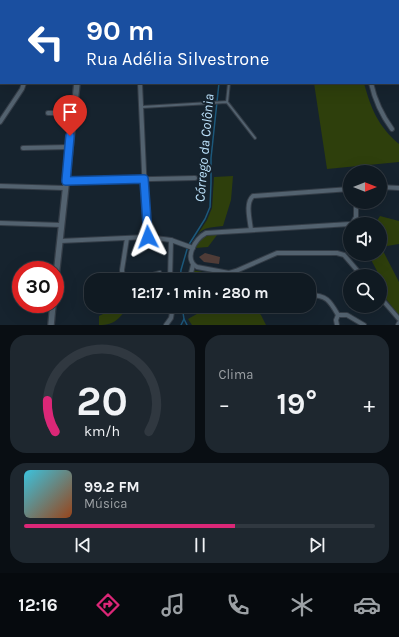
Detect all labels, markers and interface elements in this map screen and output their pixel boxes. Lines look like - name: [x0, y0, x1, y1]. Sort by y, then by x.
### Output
- text: 90 m: [86, 14, 154, 47]
- icon: left: [20, 16, 72, 68]
- text: Rua Adélia Silvestrone: [86, 48, 269, 70]
- water label: Córrego da Colônia: [191, 93, 218, 203]
- pin: [53, 95, 87, 136]
- icon: arrive: [59, 101, 81, 123]
- north arrow: [343, 165, 387, 209]
- map controls: [343, 165, 387, 313]
- position arrow: [127, 216, 169, 258]
- button: sound: [343, 217, 387, 261]
- speed limit sign: 30: [12, 261, 64, 313]
- button: search: [343, 269, 387, 313]
- text: 12:17 · 1 min · 280 m: [132, 284, 268, 302]
- text: Clima: [219, 367, 253, 382]
- text: 20: [77, 377, 128, 425]
- text: 19°: [276, 386, 317, 422]
- text: −: [219, 392, 230, 418]
- text: +: [363, 392, 375, 418]
- text: km/h: [84, 423, 120, 440]
- text: 99.2 FM: [84, 478, 140, 496]
- text: Música: [84, 496, 127, 511]
- icon: previous: [72, 534, 94, 556]
- icon: pause: [189, 534, 211, 556]
- icon: next: [306, 534, 328, 556]
- icon: directions: [94, 591, 122, 619]
- icon: music: [159, 591, 187, 619]
- icon: phone: [224, 591, 252, 619]
- icon: climate: [288, 591, 316, 619]
- icon: car: [353, 591, 381, 619]
- text: 12:16: [18, 594, 58, 616]

